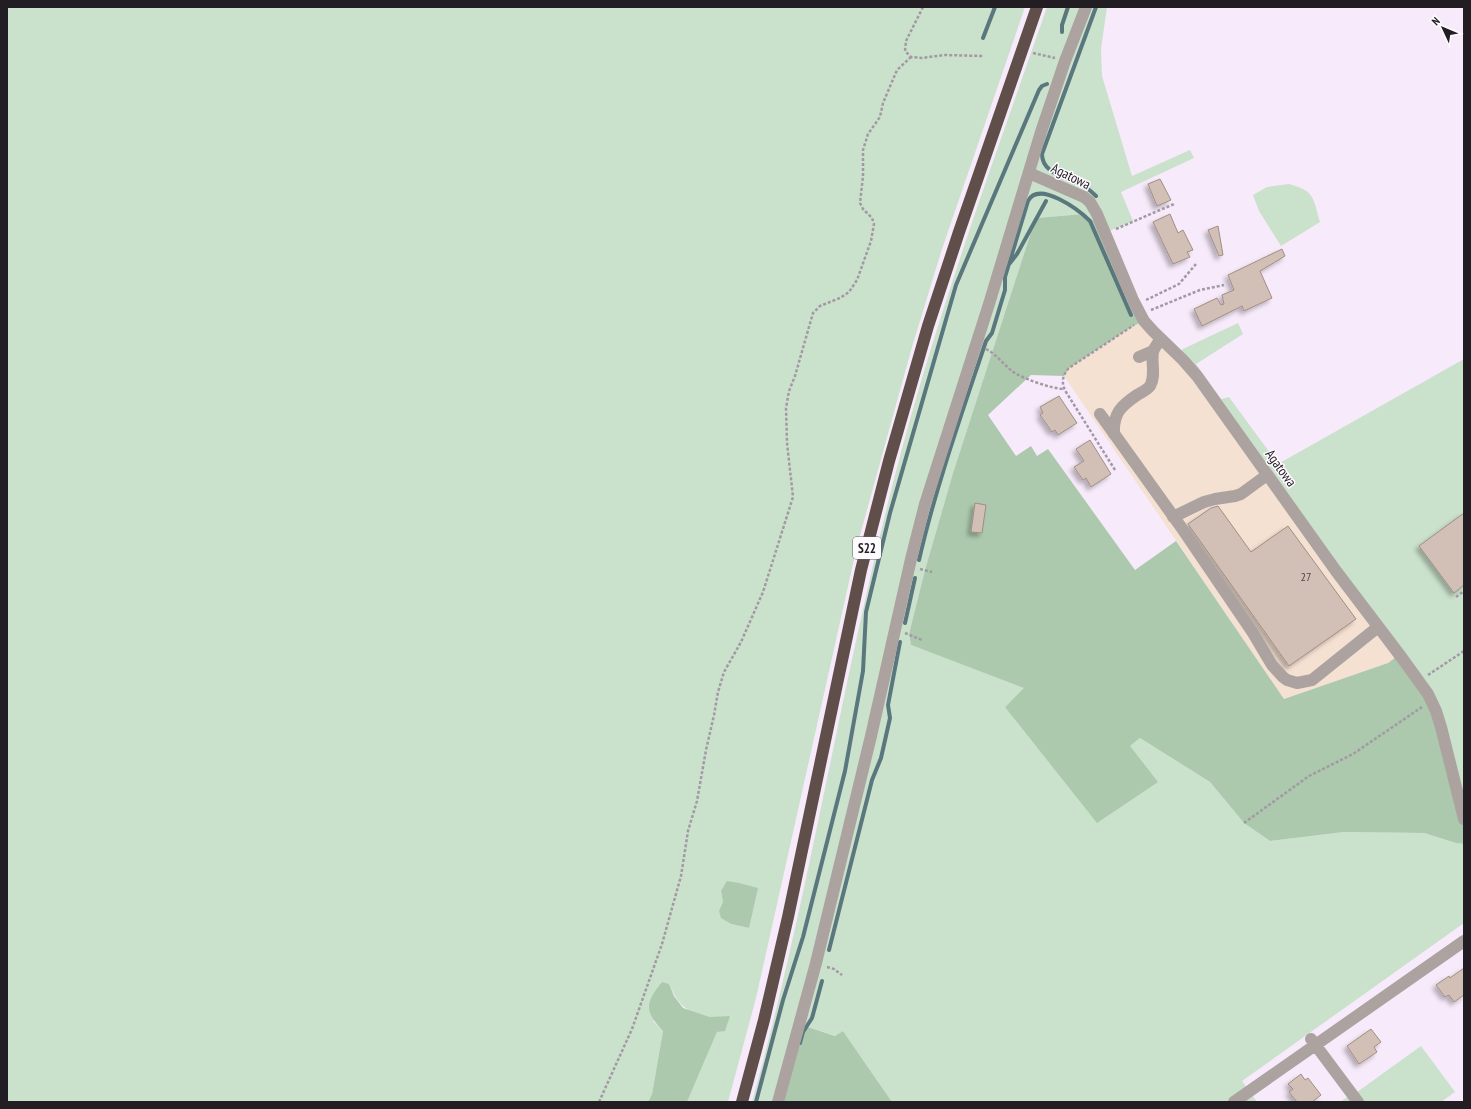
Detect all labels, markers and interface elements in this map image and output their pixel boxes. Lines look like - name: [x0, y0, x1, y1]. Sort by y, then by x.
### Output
- north arrow: [1423, 8, 1463, 48]
- text: N: [1429, 14, 1443, 28]
- street label: Agatowa: [1048, 159, 1094, 193]
- street label: Agatowa: [1261, 446, 1301, 490]
- road number: S22: [853, 537, 881, 559]
- house number: 27: [1301, 569, 1311, 584]

